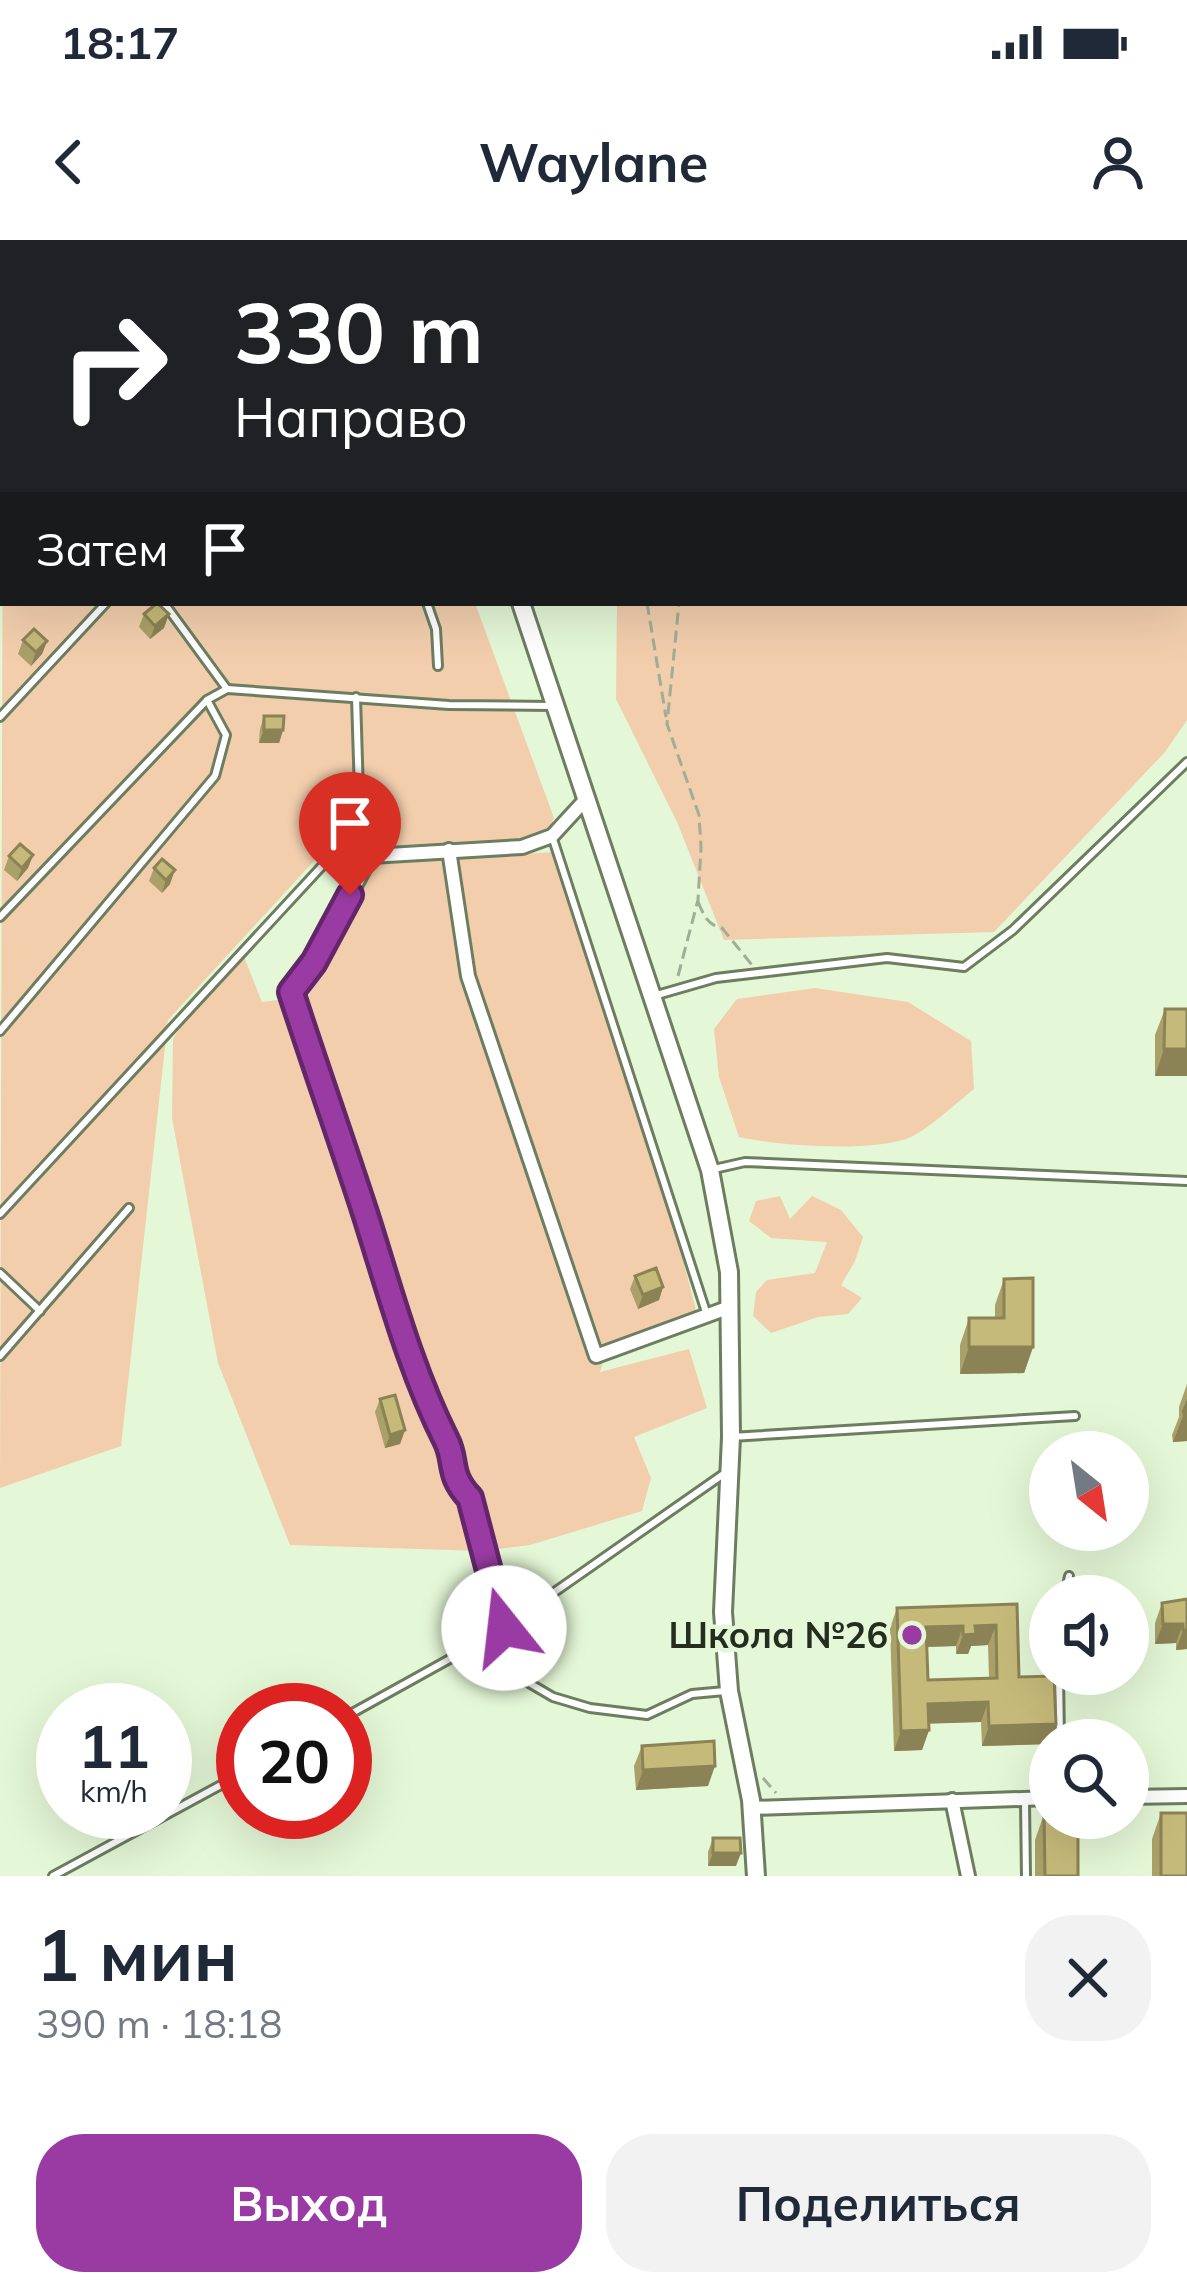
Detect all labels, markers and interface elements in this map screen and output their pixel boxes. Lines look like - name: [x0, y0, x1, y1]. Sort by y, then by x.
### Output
- text: 18:17: [60, 14, 179, 70]
- text: Waylane: [479, 128, 708, 196]
- icon: back: [36, 129, 102, 195]
- icon: person: [1085, 129, 1151, 195]
- text: 330 m: [234, 279, 484, 384]
- icon: right: [36, 288, 192, 444]
- text: Направо: [234, 383, 468, 451]
- icon: arrive: [192, 516, 258, 582]
- text: Затем: [36, 521, 168, 577]
- pin: [299, 772, 401, 895]
- icon: arrive: [317, 790, 383, 856]
- north arrow: [1029, 1431, 1149, 1551]
- map controls: [1029, 1431, 1149, 1839]
- position arrow: [441, 1565, 567, 1691]
- button: sound: [1029, 1575, 1149, 1695]
- place label: Школа №26: [669, 1612, 888, 1657]
- marker: Школа №26: [899, 1622, 925, 1648]
- speed limit sign: 20: [216, 1683, 372, 1839]
- text: 11: [78, 1708, 150, 1783]
- button: search: [1029, 1719, 1149, 1839]
- text: km/h: [80, 1772, 148, 1810]
- text: 1 мин: [36, 1909, 238, 1999]
- button: close: [1025, 1915, 1151, 2041]
- text: 390 m · 18:18: [36, 1999, 282, 2048]
- button: Выход: [36, 2134, 582, 2272]
- button: Поделиться: [606, 2134, 1151, 2272]

